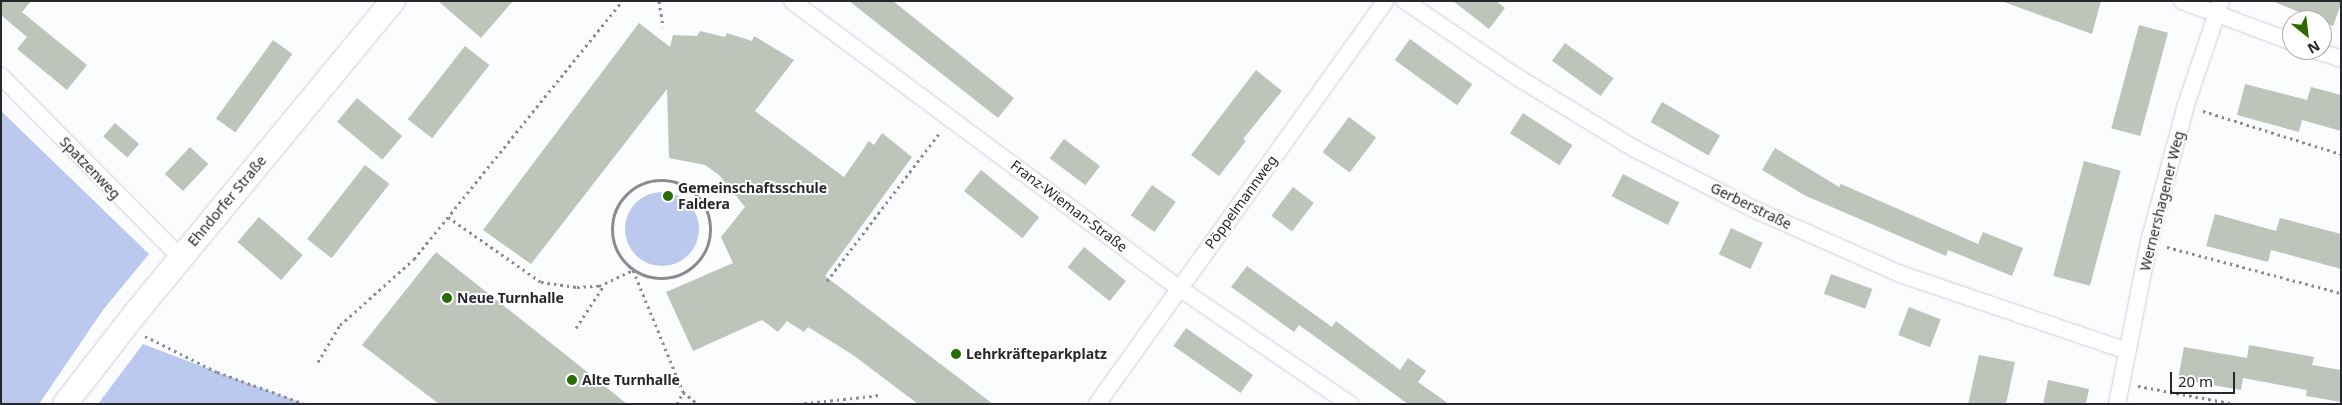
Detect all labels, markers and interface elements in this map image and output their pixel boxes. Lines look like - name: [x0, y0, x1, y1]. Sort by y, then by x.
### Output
- north arrow: [2282, 10, 2332, 60]
- text: N: [2304, 37, 2324, 59]
- street label: Wernershagener Weg: [2136, 129, 2188, 273]
- street label: Spatzenweg: [56, 133, 124, 203]
- street label: Ehndorfer Straße: [184, 152, 270, 250]
- street label: Pöppelmannweg: [1201, 152, 1281, 252]
- street label: Franz-Wieman-Straße: [1007, 157, 1131, 255]
- street label: Gerberstraße: [1708, 179, 1794, 233]
- place label: Gemeinschaftsschule Faldera: [678, 180, 827, 212]
- marker: Gemeinschaftsschule Faldera: [662, 190, 674, 202]
- place label: Neue Turnhalle: [457, 290, 564, 306]
- marker: Neue Turnhalle: [441, 292, 453, 304]
- place label: Lehrkräfteparkplatz: [966, 346, 1107, 362]
- marker: Lehrkräfteparkplatz: [950, 348, 962, 360]
- scale bar: [2172, 362, 2237, 394]
- text: 20 m: [2178, 371, 2213, 391]
- place label: Alte Turnhalle: [582, 372, 680, 388]
- marker: Alte Turnhalle: [566, 374, 578, 386]

